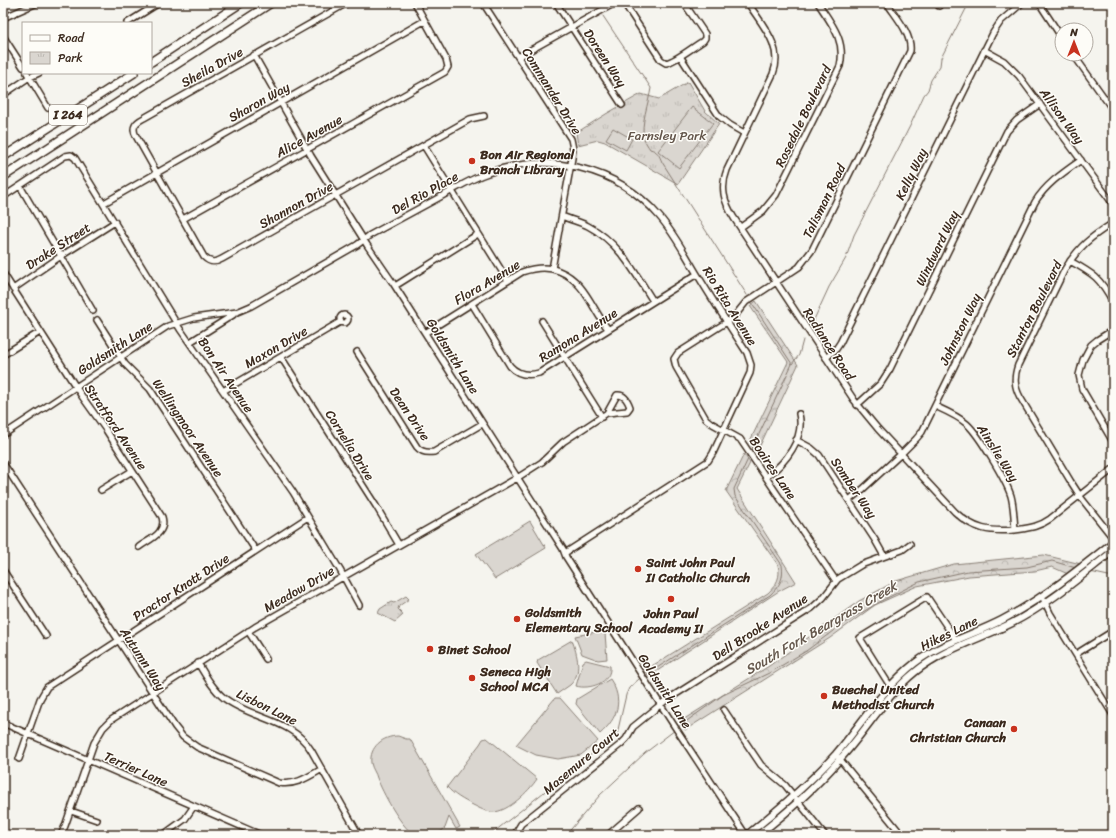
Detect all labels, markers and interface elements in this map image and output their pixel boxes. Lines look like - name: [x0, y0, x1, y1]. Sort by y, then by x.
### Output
- legend: [22, 22, 152, 74]
- north arrow: [1054, 22, 1094, 62]
- text: N: [1069, 23, 1078, 42]
- street label: Doreen Way: [577, 24, 633, 92]
- text: Road: [58, 27, 85, 49]
- street label: Sheila Drive: [177, 40, 248, 94]
- street label: Commander Drive: [516, 43, 588, 140]
- text: Park: [58, 47, 83, 69]
- street label: Rosedale Boulevard: [768, 60, 838, 171]
- street label: Sharon Way: [224, 76, 294, 128]
- street label: Allison Way: [1033, 82, 1091, 149]
- road number: I 264: [49, 105, 87, 125]
- street label: Alice Avenue: [270, 108, 347, 164]
- park label: Farnsley Park: [628, 124, 706, 147]
- place label: Bon Air Regional Branch Library: [480, 143, 575, 181]
- street label: Kelly Way: [888, 144, 934, 204]
- marker: Bon Air Regional Branch Library: [467, 156, 477, 166]
- street label: Talisman Road: [796, 159, 853, 242]
- street label: Del Rio Place: [387, 165, 463, 221]
- street label: Shannon Drive: [255, 175, 338, 235]
- street label: Windward Way: [909, 206, 965, 290]
- street label: Drake Street: [21, 216, 96, 276]
- street label: Flora Avenue: [449, 253, 525, 311]
- street label: Stanton Boulevard: [1000, 255, 1069, 362]
- street label: Rio Rita Avenue: [696, 262, 764, 351]
- street label: Johnston Way: [932, 289, 988, 370]
- street label: Ramona Avenue: [534, 302, 622, 368]
- street label: Radiance Road: [797, 303, 862, 386]
- street label: Goldsmith Lane: [420, 313, 486, 399]
- street label: Goldsmith Lane: [73, 315, 158, 381]
- street label: Maxon Drive: [240, 319, 312, 375]
- street label: Bon Air Avenue: [192, 332, 260, 418]
- street label: Wellingmoor Avenue: [146, 374, 230, 482]
- street label: Stratford Avenue: [78, 379, 154, 475]
- street label: Dean Drive: [383, 382, 437, 446]
- street label: Cornelia Drive: [319, 405, 381, 485]
- street label: Ainslie Way: [970, 418, 1025, 487]
- street label: Boaires Lane: [743, 432, 803, 504]
- street label: Somber Way: [825, 452, 883, 524]
- street label: Proctor Knott Drive: [128, 547, 234, 627]
- place label: Saint John Paul II Catholic Church: [645, 551, 750, 589]
- street label: Meadow Drive: [259, 559, 339, 619]
- marker: Saint John Paul II Catholic Church: [633, 564, 643, 574]
- water label: South Fork Beargrass Creek: [740, 573, 903, 682]
- street label: Dell Brooke Avenue: [707, 587, 813, 667]
- marker: John Paul Academy II: [666, 594, 676, 604]
- place label: Goldsmith Elementary School: [524, 601, 634, 639]
- place label: John Paul Academy II: [638, 602, 704, 640]
- street label: Hikes Lane: [916, 609, 982, 657]
- marker: Goldsmith Elementary School: [512, 614, 522, 624]
- street label: Autumn Way: [113, 622, 172, 696]
- place label: Binet School: [438, 638, 512, 661]
- marker: Binet School: [425, 644, 435, 654]
- street label: Goldsmith Lane: [632, 649, 698, 734]
- place label: Seneca High School MCA: [479, 660, 551, 698]
- marker: Seneca High School MCA: [467, 673, 477, 683]
- place label: Buechel United Methodist Church: [831, 678, 935, 716]
- street label: Lisbon Lane: [232, 682, 302, 732]
- marker: Buechel United Methodist Church: [819, 691, 829, 701]
- place label: Canaan Christian Church: [909, 711, 1007, 749]
- street label: Masemure Court: [537, 722, 625, 800]
- marker: Canaan Christian Church: [1009, 724, 1019, 734]
- street label: Terrier Lane: [100, 745, 172, 794]

